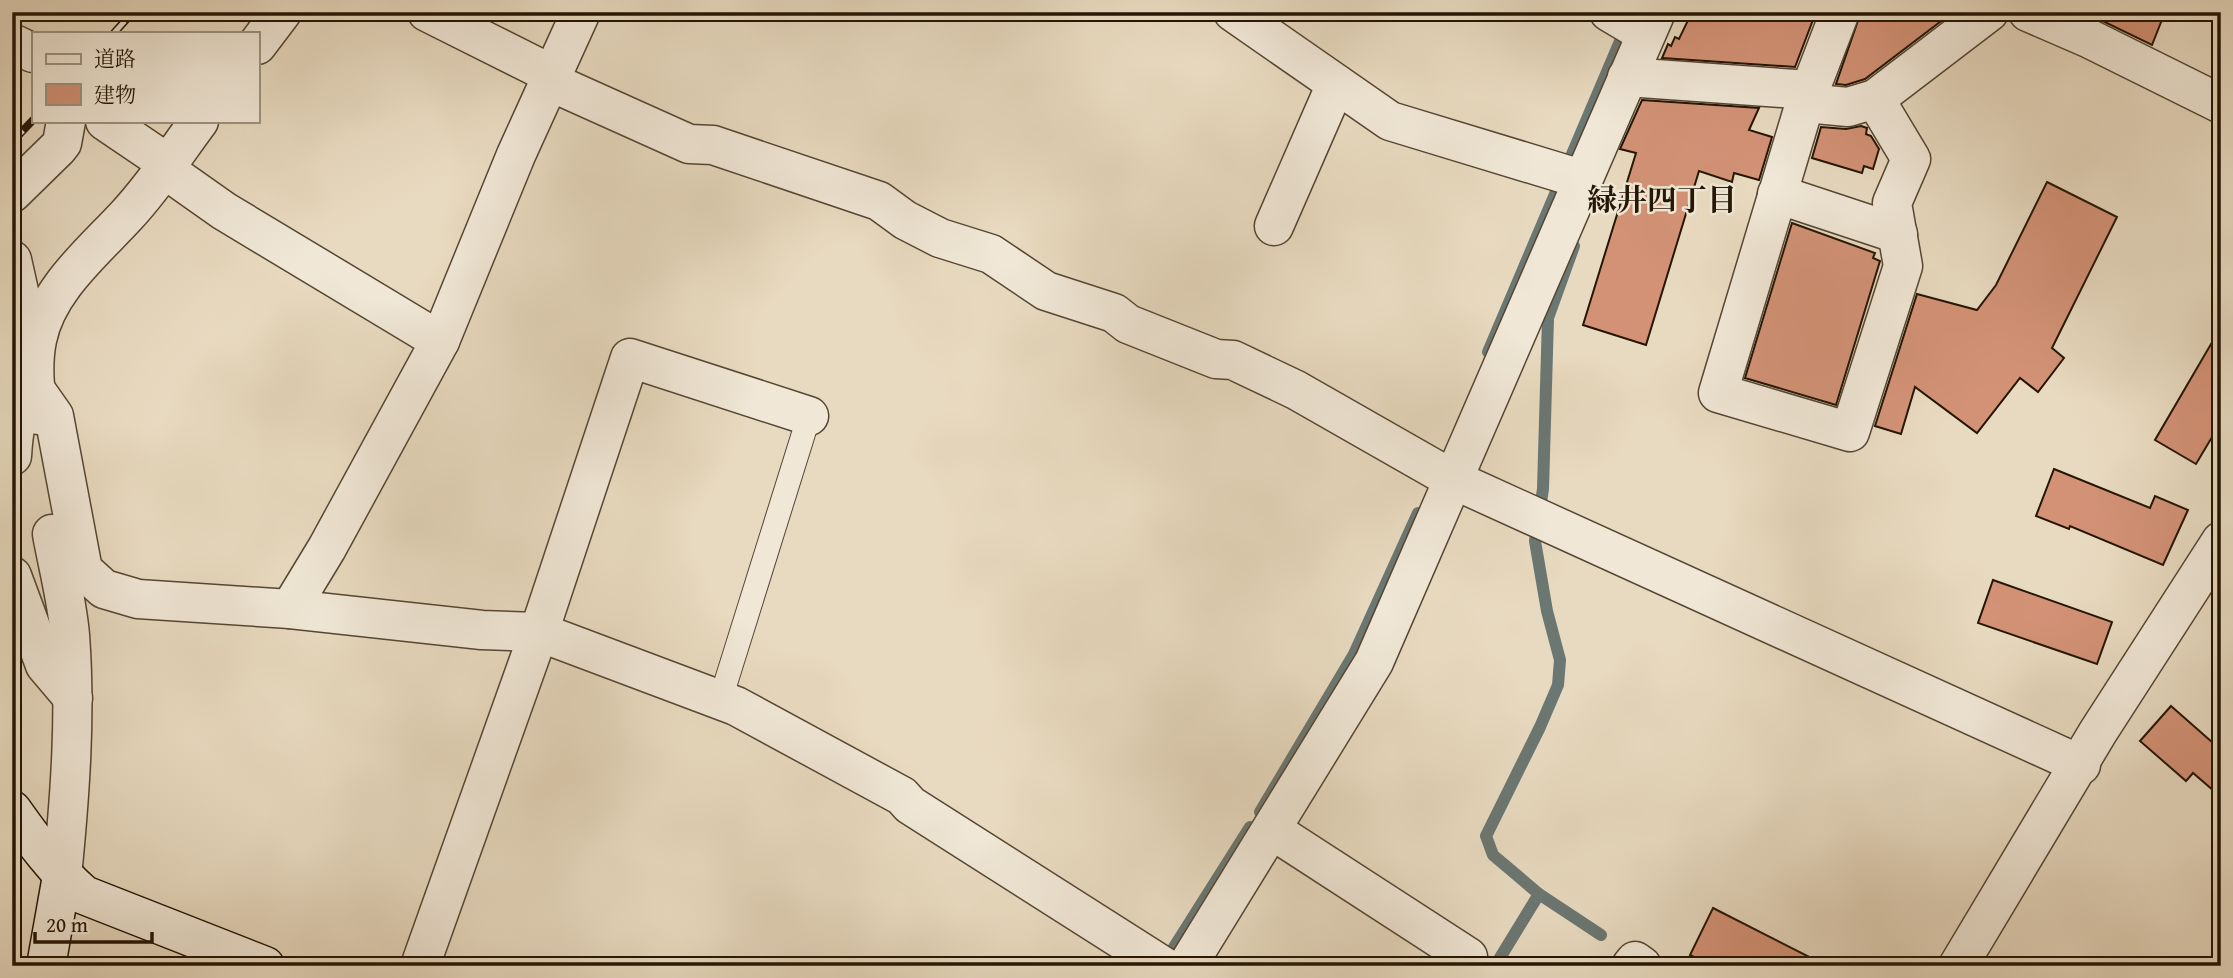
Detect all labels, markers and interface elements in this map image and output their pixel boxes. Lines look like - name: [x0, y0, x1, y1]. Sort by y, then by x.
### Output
- legend: [32, 32, 259, 122]
- text: 道路: [94, 43, 136, 74]
- text: 建物: [94, 79, 136, 110]
- district label: 緑井四丁目: [1587, 177, 1737, 221]
- scale bar: [35, 901, 152, 945]
- text: 20 m: [46, 909, 88, 940]

